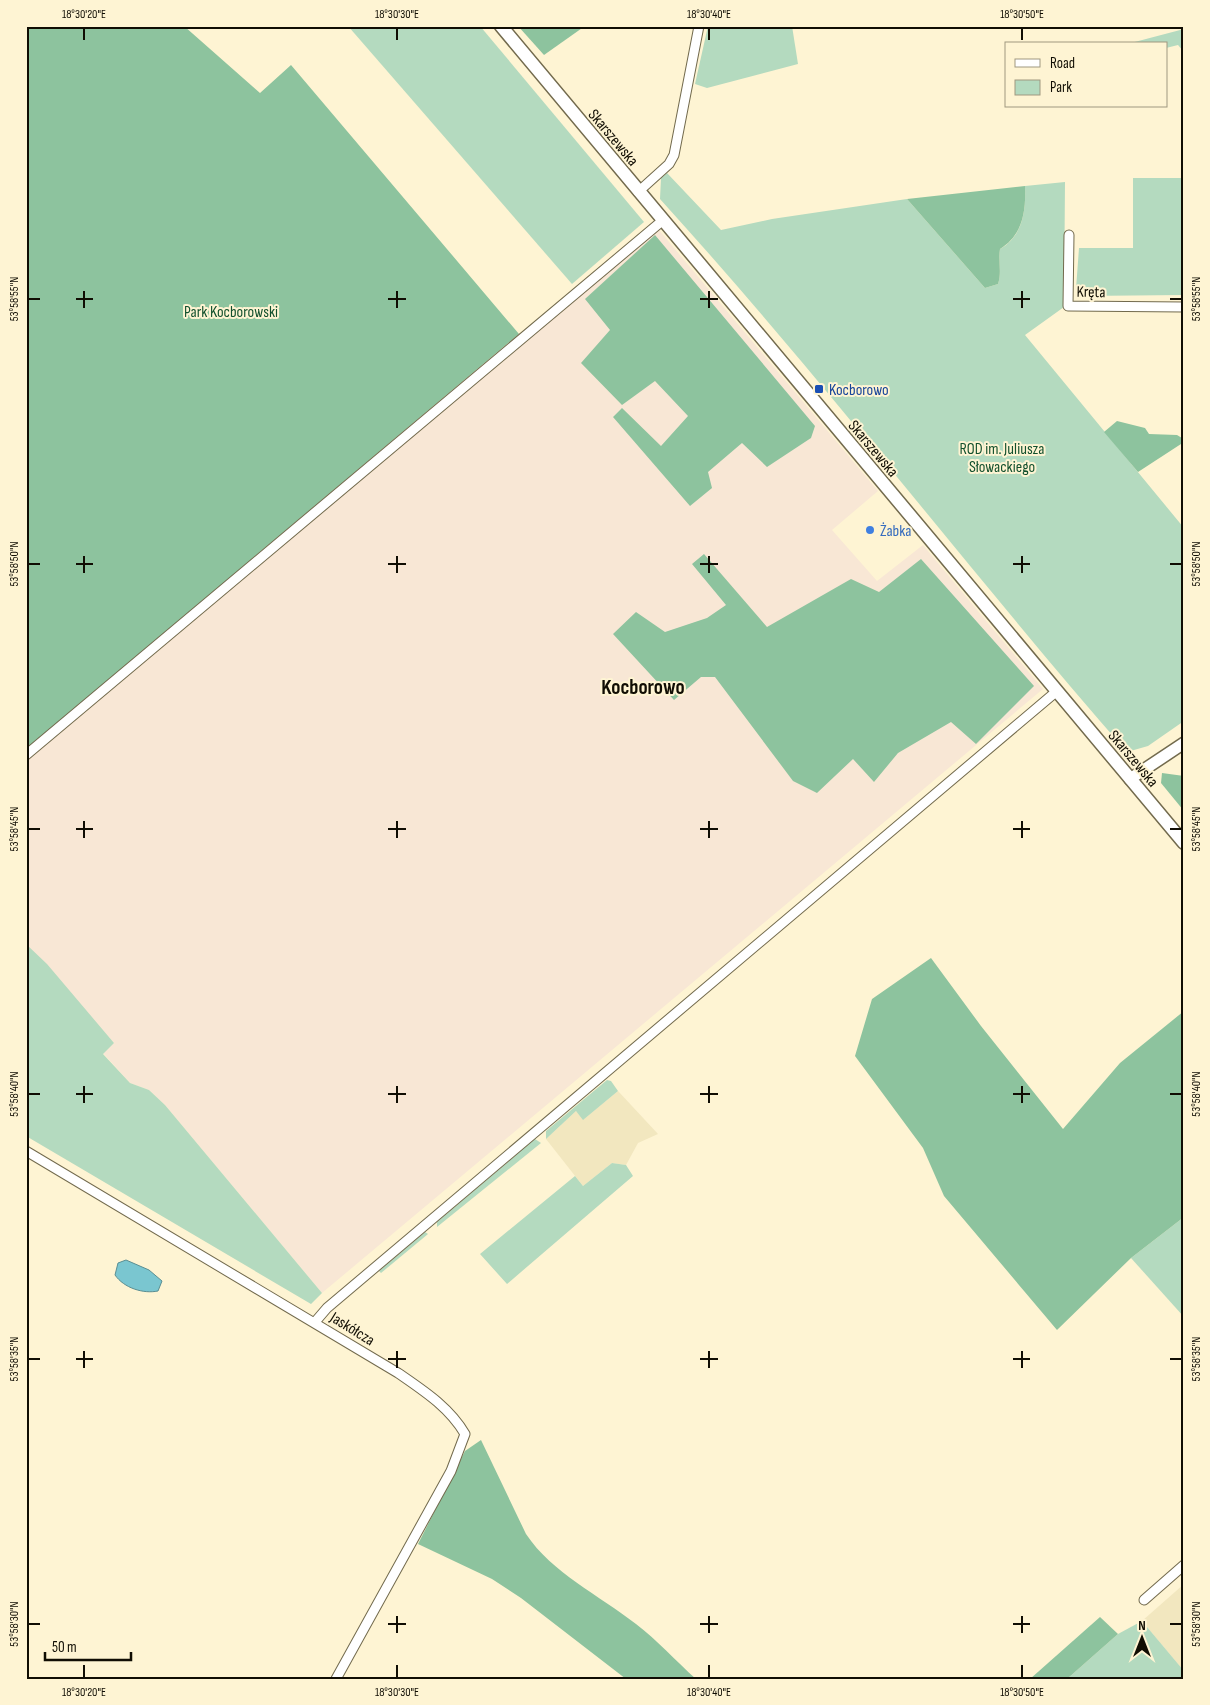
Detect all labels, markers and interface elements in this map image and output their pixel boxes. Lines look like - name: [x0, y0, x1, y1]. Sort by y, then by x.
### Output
- text: 18°30'20"E: [62, 7, 106, 22]
- text: 18°30'30"E: [375, 7, 419, 22]
- text: 18°30'40"E: [687, 7, 731, 22]
- text: 18°30'50"E: [1000, 7, 1044, 22]
- legend: [1005, 42, 1168, 108]
- text: Road: [1050, 54, 1075, 73]
- text: Park: [1050, 78, 1072, 97]
- street label: Skarszewska: [584, 106, 642, 170]
- text: 53°58'55"N: [7, 277, 22, 321]
- text: 53°58'55"N: [1189, 277, 1204, 321]
- street label: Kręta: [1076, 283, 1106, 302]
- park label: Park Kocborowski: [184, 303, 278, 322]
- place label: Kocborowo: [829, 381, 889, 400]
- marker: Kocborowo: [813, 383, 825, 395]
- street label: Skarszewska: [844, 417, 902, 481]
- park label: ROD im. Juliusza Słowackiego: [960, 440, 1044, 477]
- place label: Żabka: [880, 522, 912, 541]
- marker: Żabka: [864, 524, 876, 536]
- text: 53°58'50"N: [7, 541, 22, 587]
- text: 53°58'50"N: [1189, 541, 1204, 587]
- district label: Kocborowo: [601, 675, 685, 700]
- street label: Skarszewska: [1104, 727, 1162, 791]
- text: 53°58'45"N: [7, 807, 22, 851]
- text: 53°58'45"N: [1189, 807, 1204, 851]
- text: 53°58'40"N: [7, 1071, 22, 1117]
- text: 53°58'40"N: [1189, 1071, 1204, 1117]
- street label: Jaskółcza: [326, 1308, 378, 1350]
- text: 53°58'35"N: [7, 1337, 22, 1381]
- text: 53°58'35"N: [1189, 1337, 1204, 1381]
- text: 53°58'30"N: [7, 1601, 22, 1647]
- text: 53°58'30"N: [1189, 1601, 1204, 1647]
- north arrow: [1118, 1612, 1168, 1662]
- text: N: [1138, 1617, 1146, 1634]
- scale bar: [45, 1630, 131, 1662]
- text: 50 m: [52, 1638, 77, 1657]
- text: 18°30'20"E: [62, 1685, 106, 1700]
- text: 18°30'30"E: [375, 1685, 419, 1700]
- text: 18°30'40"E: [687, 1685, 731, 1700]
- text: 18°30'50"E: [1000, 1685, 1044, 1700]

